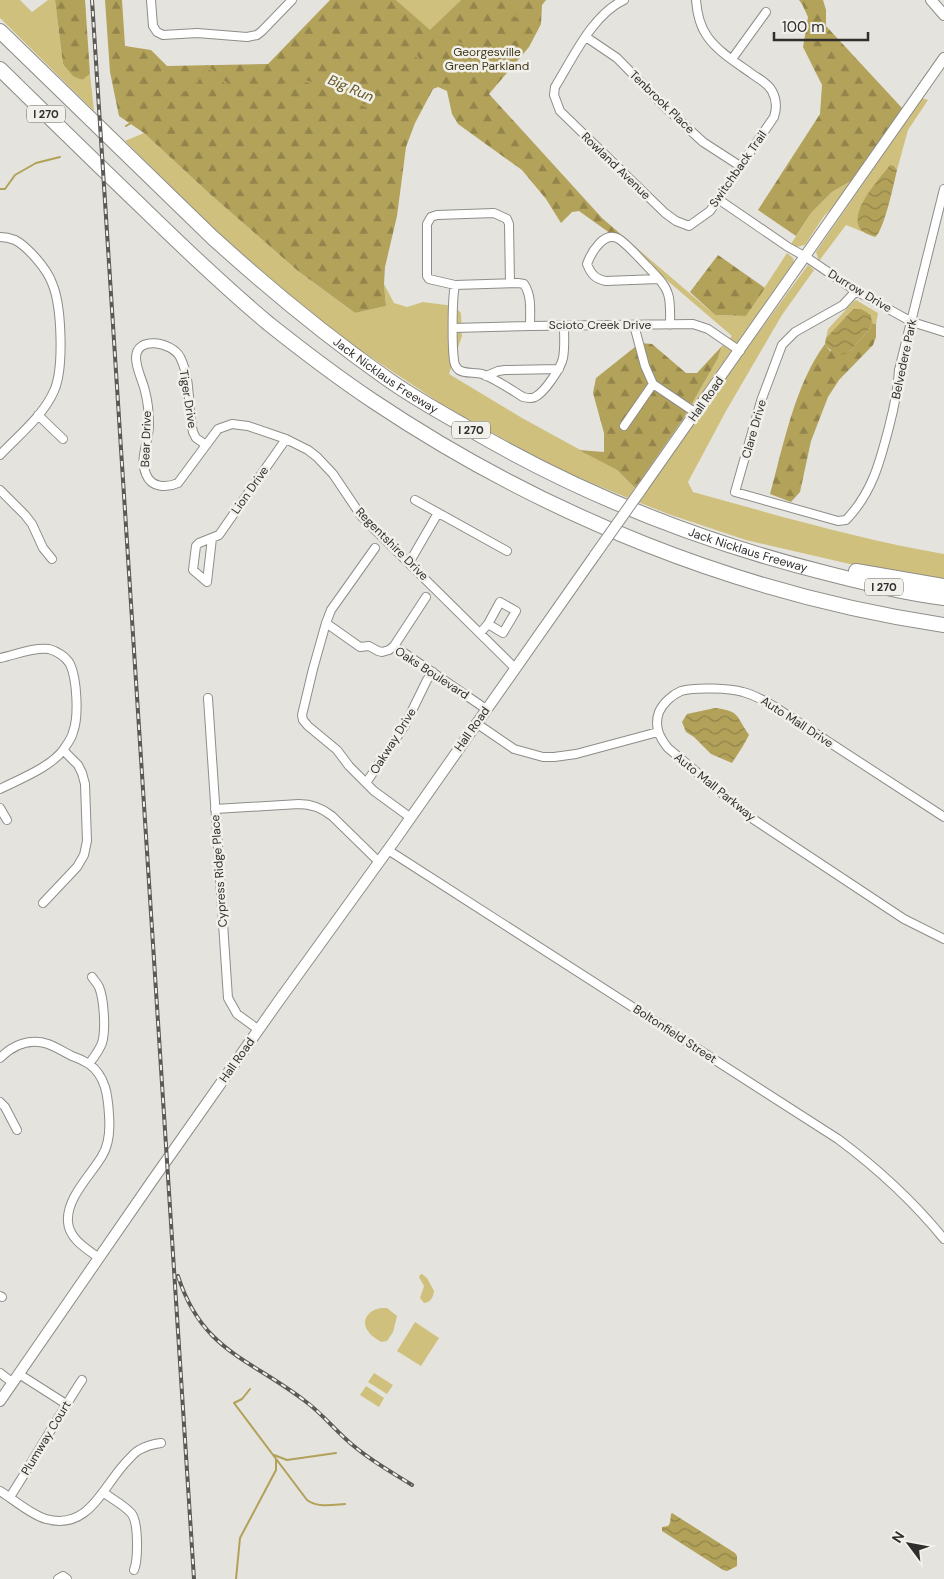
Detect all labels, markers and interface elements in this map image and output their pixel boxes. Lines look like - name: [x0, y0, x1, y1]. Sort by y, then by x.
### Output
- scale bar: [774, 10, 868, 42]
- text: 100 m: [782, 17, 825, 37]
- park label: Georgesville Green Parkland: [445, 44, 529, 74]
- street label: Tenbrook Place: [626, 67, 698, 137]
- water label: Big Run: [325, 70, 377, 106]
- road number: I 270: [27, 106, 65, 122]
- street label: Switchback Trail: [706, 128, 770, 210]
- street label: Rowland Avenue: [578, 129, 654, 203]
- street label: Durrow Drive: [825, 266, 895, 316]
- street label: Scioto Creek Drive: [549, 317, 651, 333]
- street label: Belvedere Park: [888, 317, 920, 401]
- street label: Jack Nicklaus Freeway: [330, 334, 441, 417]
- street label: Tiger Drive: [175, 369, 201, 430]
- street label: Hall Road: [685, 373, 727, 425]
- street label: Clare Drive: [738, 398, 770, 460]
- street label: Bear Drive: [137, 410, 155, 468]
- road number: I 270: [452, 422, 490, 438]
- street label: Lion Drive: [228, 463, 272, 517]
- street label: Regentshire Drive: [352, 504, 432, 584]
- street label: Jack Nicklaus Freeway: [686, 524, 810, 576]
- road number: I 270: [865, 578, 903, 596]
- street label: Oaks Boulevard: [392, 643, 472, 703]
- street label: Auto Mall Drive: [758, 693, 836, 751]
- street label: Hall Road: [451, 703, 493, 755]
- street label: Oakway Drive: [366, 705, 420, 777]
- street label: Auto Mall Parkway: [671, 749, 759, 825]
- street label: Cypress Ridge Place: [207, 814, 231, 928]
- street label: Boltonfield Street: [630, 1001, 720, 1067]
- street label: Hall Road: [216, 1034, 258, 1086]
- street label: Plumway Court: [17, 1398, 75, 1478]
- north arrow: [884, 1519, 934, 1569]
- text: N: [888, 1528, 908, 1546]

